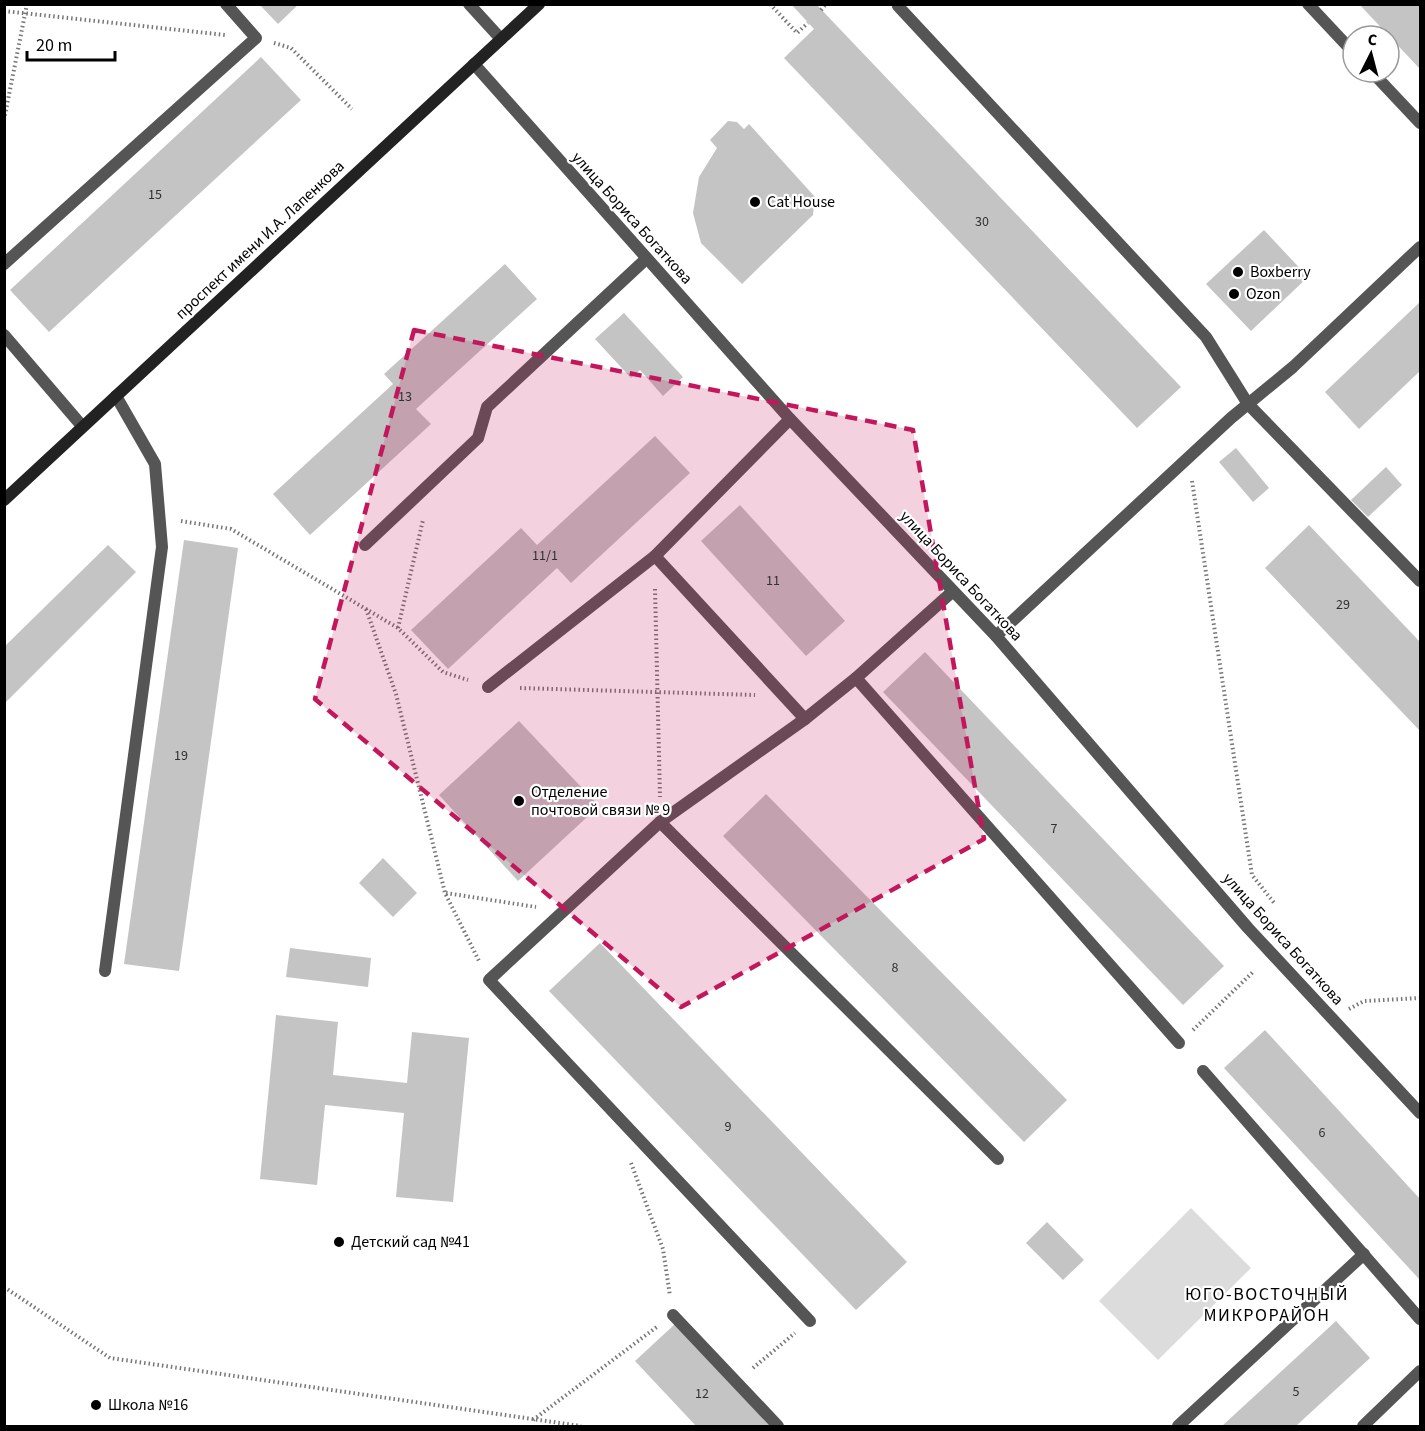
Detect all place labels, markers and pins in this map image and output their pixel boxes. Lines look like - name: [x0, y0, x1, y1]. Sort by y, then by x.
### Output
- place label: Cat House: [767, 191, 835, 213]
- marker: Cat House: [748, 195, 762, 209]
- place label: Boxberry: [1250, 261, 1311, 283]
- marker: Boxberry: [1231, 265, 1245, 279]
- place label: Ozon: [1246, 283, 1281, 305]
- marker: Ozon: [1227, 287, 1241, 301]
- place label: Отделение почтовой связи № 9: [531, 781, 670, 821]
- marker: Отделение почтовой связи № 9: [512, 794, 526, 808]
- place label: Детский сад №41: [351, 1231, 470, 1253]
- marker: Детский сад №41: [332, 1235, 346, 1249]
- place label: Школа №16: [108, 1394, 188, 1416]
- marker: Школа №16: [89, 1398, 103, 1412]

